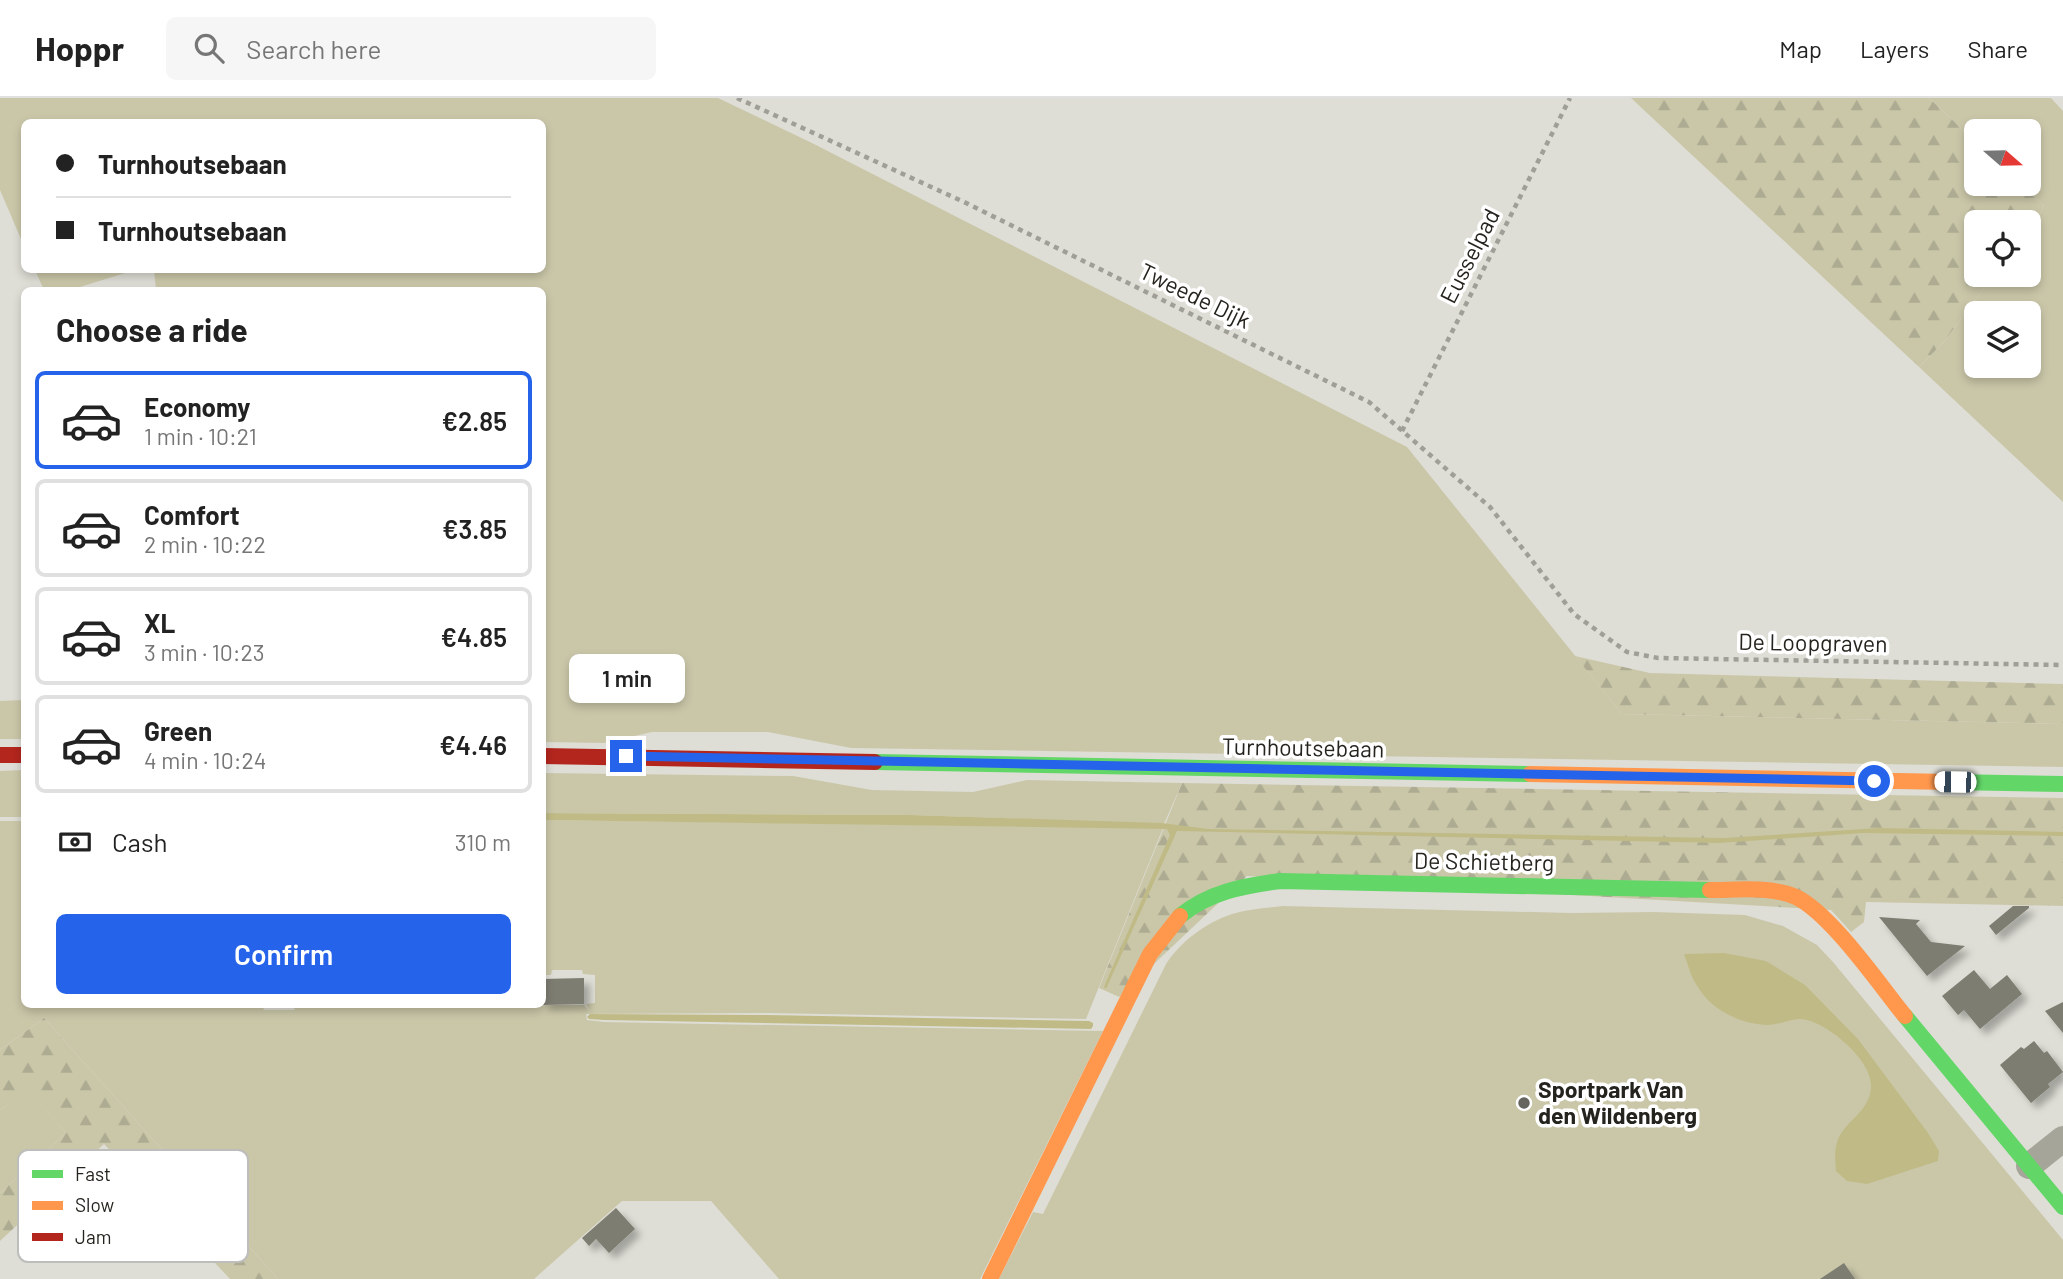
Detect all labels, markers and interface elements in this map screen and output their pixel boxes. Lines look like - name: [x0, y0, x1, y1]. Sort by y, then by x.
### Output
- search box: [166, 17, 656, 80]
- text: Hoppr: [35, 28, 124, 68]
- icon: search: [190, 29, 228, 67]
- text: Search here: [246, 33, 381, 64]
- text: Map: [1779, 34, 1822, 63]
- text: Layers: [1860, 34, 1929, 63]
- text: Share: [1967, 34, 2028, 63]
- north arrow: [1964, 119, 2040, 196]
- map controls: [1964, 119, 2041, 378]
- text: Turnhoutsebaan: [98, 148, 287, 179]
- street label: Eusselpad: [1433, 203, 1505, 308]
- button: locate: [1964, 210, 2041, 287]
- text: Turnhoutsebaan: [98, 215, 287, 246]
- street label: Tweede Dijk: [1136, 256, 1255, 334]
- button: layers: [1964, 301, 2041, 378]
- text: Choose a ride: [56, 310, 248, 348]
- icon: car: [60, 389, 123, 452]
- text: Economy: [144, 391, 250, 422]
- text: €2.85: [441, 405, 507, 436]
- text: 1 min · 10:21: [144, 422, 257, 450]
- icon: car: [60, 497, 123, 560]
- text: Comfort: [144, 499, 240, 530]
- text: €3.85: [442, 513, 507, 544]
- text: 2 min · 10:22: [144, 530, 266, 558]
- icon: car: [60, 605, 123, 668]
- text: XL: [144, 607, 175, 638]
- text: €4.85: [441, 621, 507, 652]
- street label: De Loopgraven: [1738, 627, 1888, 657]
- text: 3 min · 10:23: [144, 638, 265, 666]
- callout: 1 min: [568, 654, 684, 704]
- text: 1 min: [602, 664, 652, 692]
- icon: car: [60, 713, 123, 776]
- text: Green: [144, 715, 212, 746]
- text: €4.46: [439, 729, 507, 760]
- street label: Turnhoutsebaan: [1222, 732, 1384, 762]
- route end: [610, 740, 642, 772]
- text: 4 min · 10:24: [144, 746, 266, 774]
- route start: [1858, 765, 1890, 797]
- car: [1934, 771, 1977, 793]
- icon: cash: [56, 823, 94, 861]
- text: Cash: [112, 826, 167, 857]
- text: 310 m: [455, 828, 511, 856]
- street label: De Schietberg: [1414, 846, 1554, 876]
- button: Confirm: [56, 914, 511, 994]
- place label: Sportpark Van den Wildenberg: [1538, 1075, 1697, 1129]
- marker: Sportpark Van den Wildenberg: [1516, 1095, 1532, 1111]
- legend: [18, 1150, 248, 1262]
- text: Fast: [75, 1162, 111, 1185]
- text: Slow: [75, 1193, 114, 1216]
- text: Jam: [75, 1225, 111, 1248]

